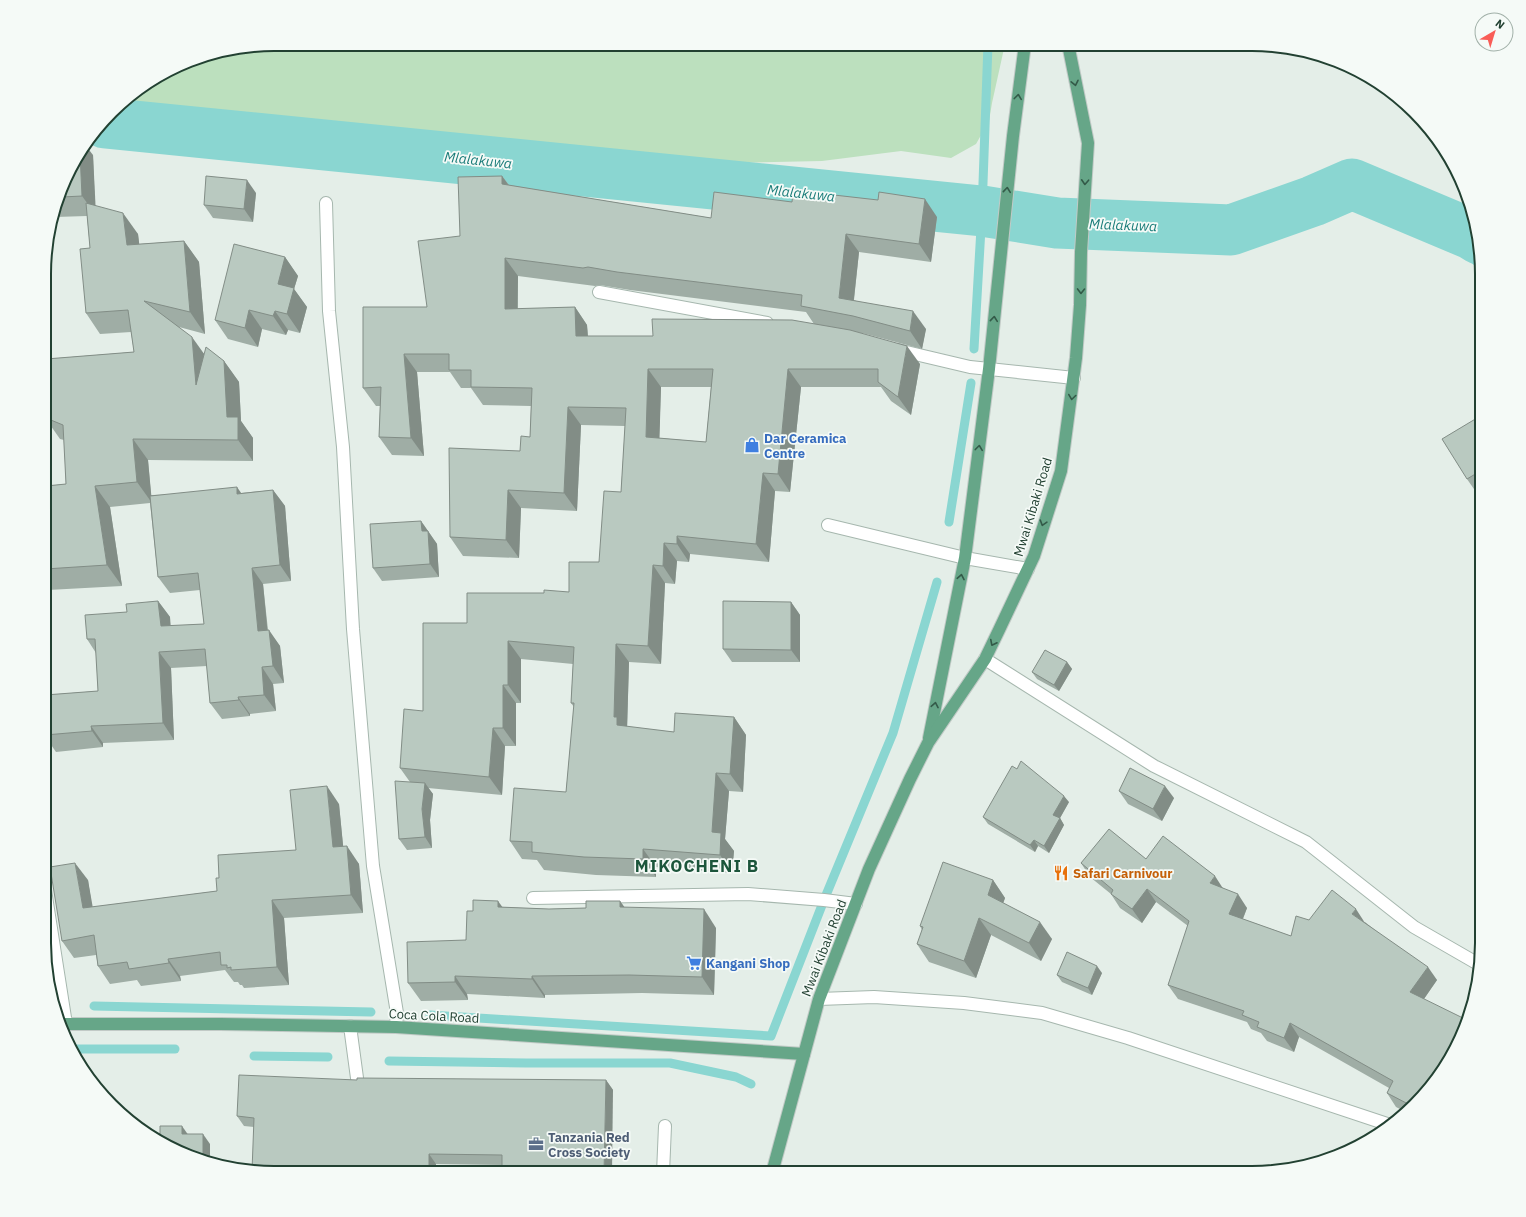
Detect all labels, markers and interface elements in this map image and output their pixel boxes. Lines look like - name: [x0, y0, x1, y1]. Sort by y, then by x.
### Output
- north arrow: [1474, 12, 1514, 52]
- text: N: [1493, 16, 1508, 32]
- one-way arrow: [1071, 79, 1079, 86]
- one-way arrow: [1013, 94, 1022, 100]
- water label: Mlalakuwa: [443, 147, 513, 173]
- one-way arrow: [1081, 179, 1090, 185]
- water label: Mlalakuwa: [766, 180, 836, 206]
- one-way arrow: [1002, 187, 1011, 193]
- water label: Mlalakuwa: [1089, 215, 1157, 235]
- one-way arrow: [1076, 288, 1085, 294]
- one-way arrow: [989, 316, 998, 322]
- one-way arrow: [1068, 394, 1077, 400]
- place label: Dar Ceramica Centre: [764, 430, 846, 462]
- shop icon: Dar Ceramica Centre: [743, 436, 761, 454]
- one-way arrow: [974, 445, 983, 452]
- street label: Mwai Kibaki Road: [1010, 455, 1056, 559]
- one-way arrow: [1040, 519, 1048, 526]
- one-way arrow: [956, 574, 964, 580]
- one-way arrow: [990, 638, 998, 646]
- one-way arrow: [931, 702, 939, 708]
- district label: MIKOCHENI B: [635, 855, 759, 877]
- restaurant icon: Safari Carnivour: [1052, 864, 1070, 882]
- place label: Safari Carnivour: [1073, 865, 1172, 882]
- street label: Mwai Kibaki Road: [798, 897, 850, 999]
- supermarket icon: Kangani Shop: [685, 954, 703, 972]
- place label: Kangani Shop: [706, 955, 790, 972]
- street label: Coca Cola Road: [388, 1005, 480, 1027]
- place label: Tanzania Red Cross Society: [548, 1129, 630, 1161]
- office icon: Tanzania Red Cross Society: [527, 1135, 545, 1153]

